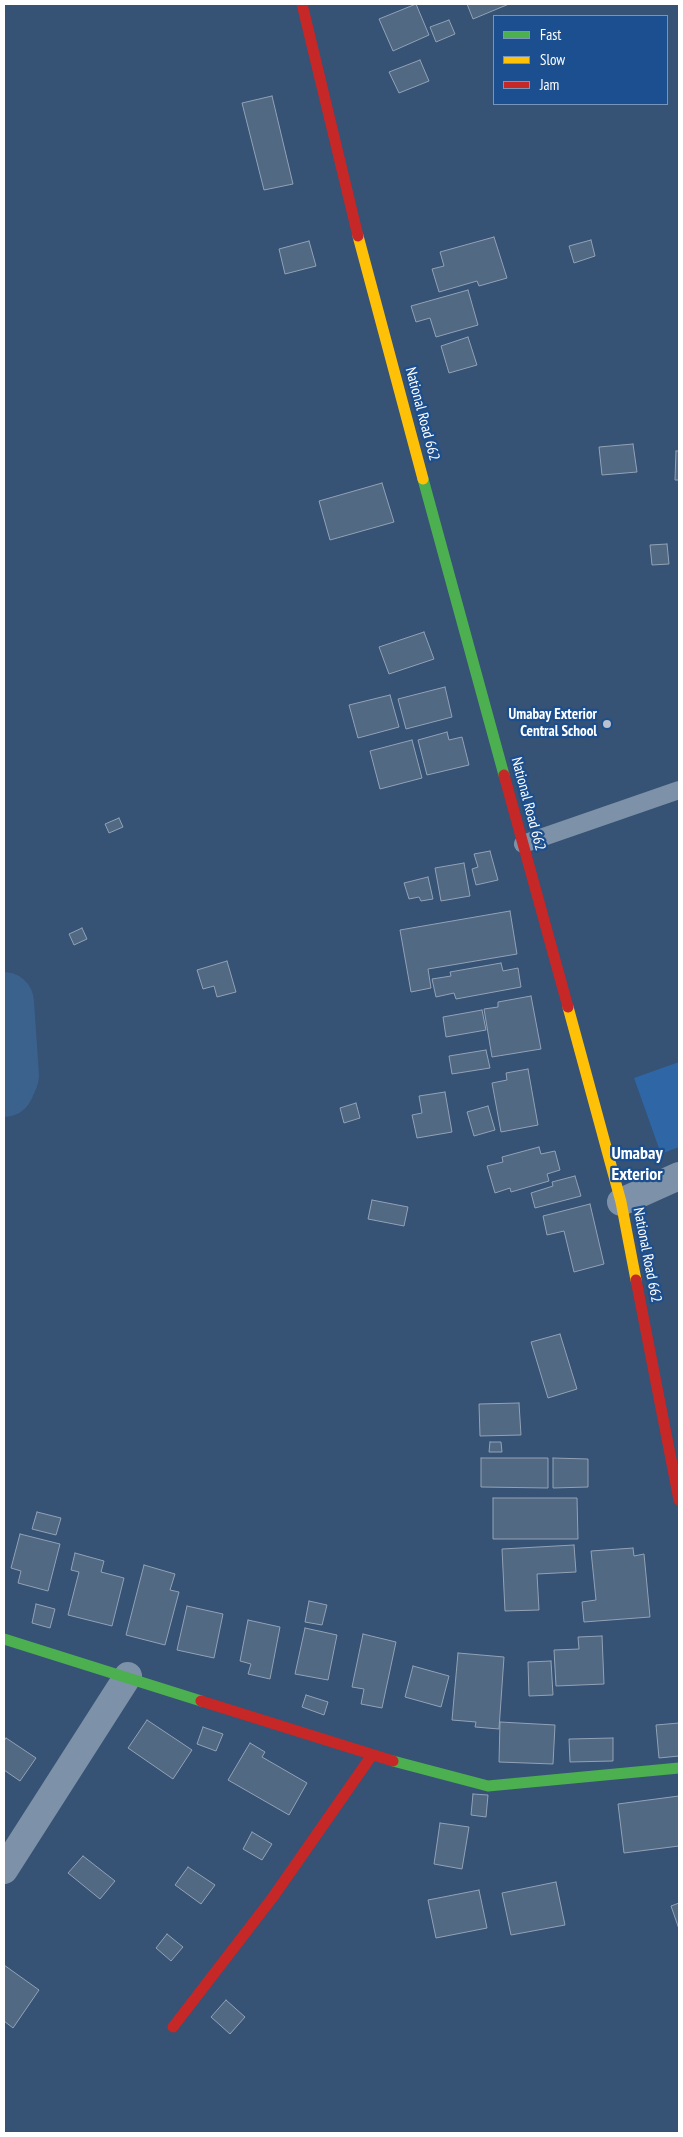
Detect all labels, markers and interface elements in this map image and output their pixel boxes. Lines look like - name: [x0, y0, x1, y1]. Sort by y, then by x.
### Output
- legend: [493, 15, 668, 105]
- text: Fast: [540, 25, 561, 44]
- text: Slow: [540, 50, 565, 69]
- text: Jam: [540, 75, 559, 94]
- street label: National Road 662: [401, 365, 443, 463]
- place label: Umabay Exterior Central School: [509, 706, 597, 741]
- marker: Umabay Exterior Central School: [601, 718, 613, 730]
- street label: National Road 662: [507, 755, 549, 853]
- district label: Umabay Exterior: [611, 1143, 663, 1186]
- street label: National Road 662: [629, 1206, 665, 1304]

